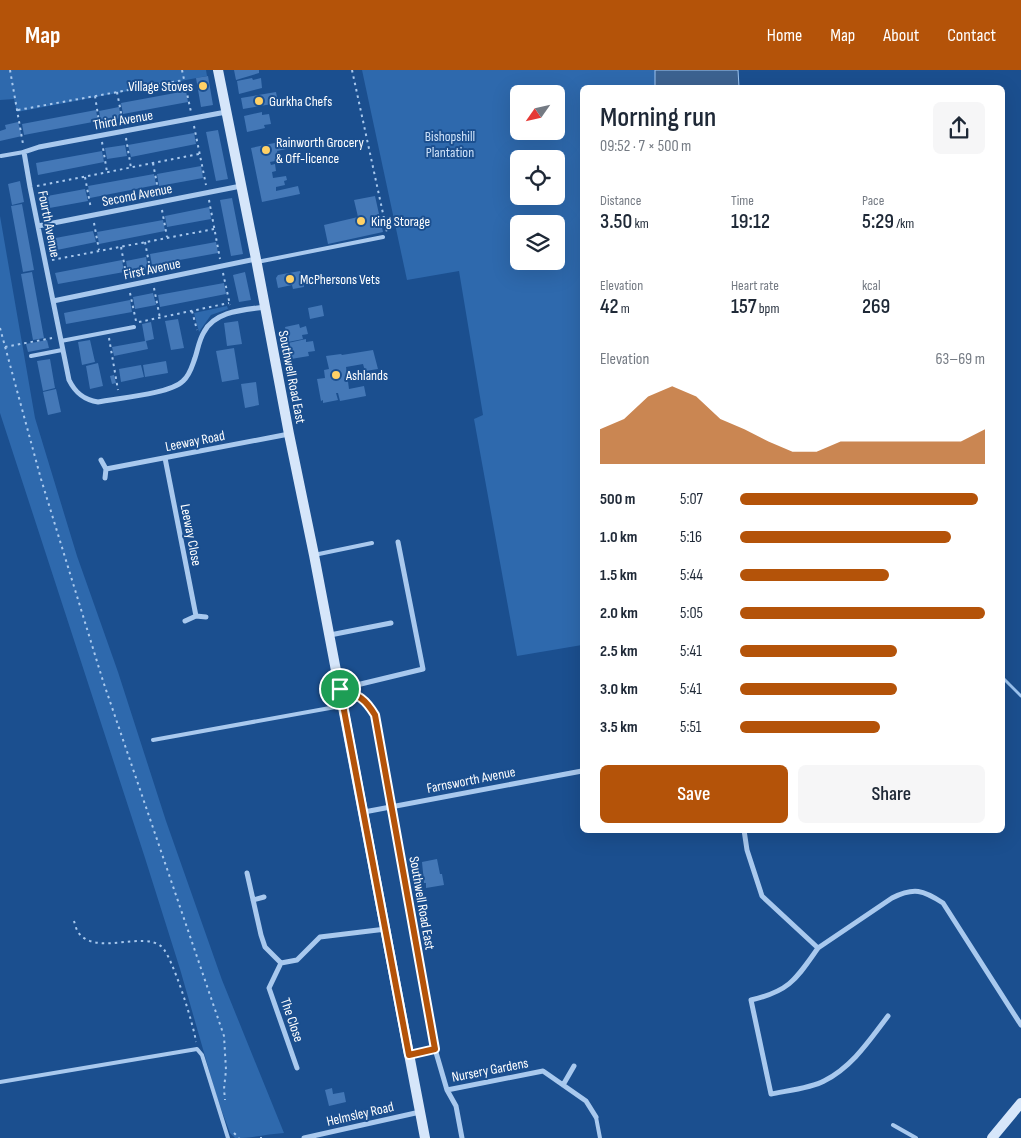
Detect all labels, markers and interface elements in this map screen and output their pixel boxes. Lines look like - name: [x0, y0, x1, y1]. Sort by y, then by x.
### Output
- text: Map: [25, 21, 60, 50]
- text: Home: [767, 25, 802, 46]
- text: Map: [830, 25, 855, 46]
- text: About: [883, 25, 919, 46]
- text: Contact: [947, 25, 996, 46]
- place label: Village Stoves: [128, 78, 193, 95]
- marker: Village Stoves: [197, 80, 209, 92]
- north arrow: [510, 85, 565, 140]
- map controls: [510, 85, 565, 270]
- place label: Gurkha Chefs: [269, 93, 332, 110]
- marker: Gurkha Chefs: [253, 95, 265, 107]
- text: Morning run: [600, 101, 716, 134]
- button: share: [933, 102, 985, 154]
- street label: Third Avenue: [92, 106, 154, 134]
- park label: Bishopshill Plantation: [425, 128, 475, 161]
- place label: Rainworth Grocery & Off-licence: [276, 134, 364, 167]
- text: 09:52 · 7 × 500 m: [600, 137, 691, 156]
- marker: Rainworth Grocery & Off-licence: [260, 144, 272, 156]
- button: locate: [510, 150, 565, 205]
- street label: Second Avenue: [100, 180, 174, 210]
- street label: Fourth Avenue: [34, 189, 64, 259]
- text: Distance: [600, 192, 641, 209]
- text: Time: [731, 192, 754, 209]
- text: Pace: [862, 192, 884, 209]
- text: 3.50: [600, 209, 632, 234]
- text: 19:12: [731, 209, 770, 234]
- text: 5:29: [862, 209, 894, 234]
- place label: King Storage: [371, 213, 430, 230]
- marker: King Storage: [355, 215, 367, 227]
- button: layers: [510, 215, 565, 270]
- text: km: [632, 215, 649, 232]
- text: /km: [894, 215, 914, 232]
- street label: First Avenue: [122, 255, 182, 283]
- place label: McPhersons Vets: [300, 271, 380, 288]
- marker: McPhersons Vets: [284, 273, 296, 285]
- text: Elevation: [600, 277, 643, 294]
- text: Heart rate: [731, 277, 779, 294]
- text: kcal: [862, 277, 881, 294]
- text: 42: [600, 294, 618, 319]
- text: 157: [731, 294, 757, 319]
- text: 269: [862, 294, 890, 319]
- text: m: [618, 300, 630, 317]
- text: bpm: [757, 300, 779, 317]
- street label: Southwell Road East: [275, 329, 309, 425]
- text: Elevation: [600, 350, 649, 369]
- text: 63–69 m: [936, 350, 985, 369]
- place label: Ashlands: [345, 367, 388, 384]
- marker: Ashlands: [330, 369, 342, 381]
- street label: Leeway Road: [164, 427, 226, 455]
- text: 500 m: [600, 490, 635, 509]
- text: 5:07: [680, 490, 703, 509]
- street label: Leeway Close: [177, 503, 205, 567]
- text: 1.0 km: [600, 528, 637, 547]
- text: 5:16: [680, 528, 702, 547]
- text: 1.5 km: [600, 566, 637, 585]
- text: 5:44: [680, 566, 703, 585]
- text: 2.0 km: [600, 604, 638, 623]
- text: 5:05: [680, 604, 703, 623]
- text: 2.5 km: [600, 642, 638, 661]
- text: 5:41: [680, 642, 702, 661]
- pin: [319, 668, 361, 710]
- icon: arrive: [326, 675, 354, 703]
- text: 3.0 km: [600, 680, 638, 699]
- text: 5:41: [680, 680, 702, 699]
- text: 3.5 km: [600, 718, 638, 737]
- text: 5:51: [680, 718, 701, 737]
- street label: Farnsworth Avenue: [425, 763, 517, 797]
- button: Save: [600, 765, 788, 823]
- button: Share: [798, 765, 985, 823]
- street label: Southwell Road East: [405, 855, 439, 951]
- street label: The Close: [277, 996, 307, 1044]
- street label: Nursery Gardens: [450, 1054, 530, 1086]
- street label: Helmsley Road: [325, 1098, 395, 1130]

